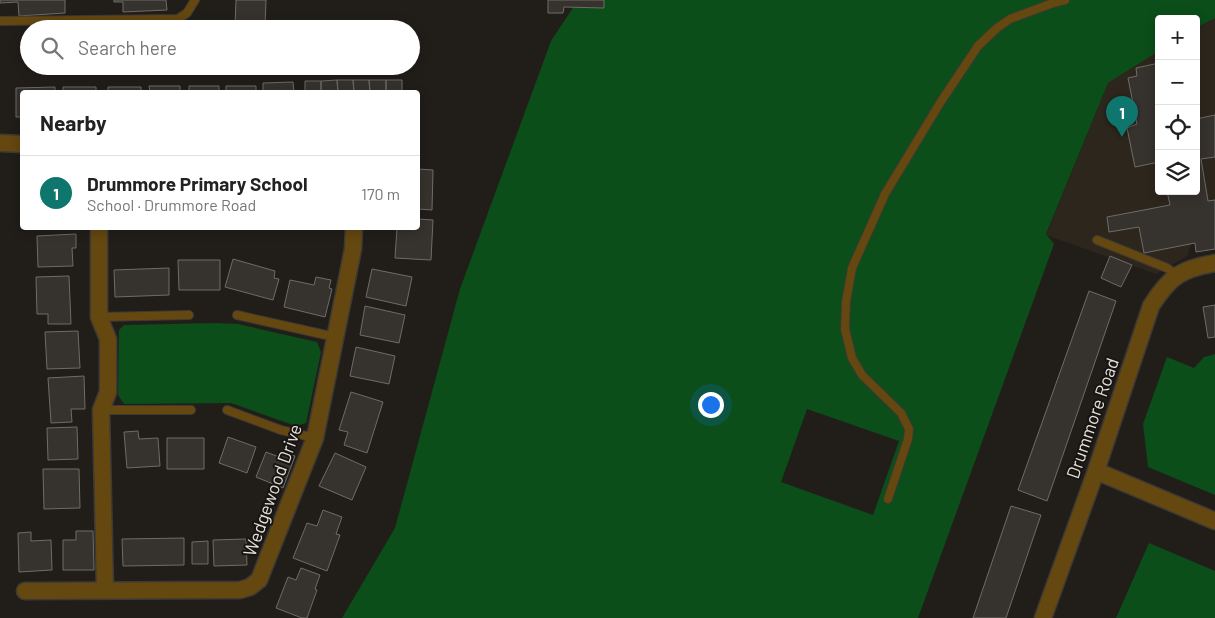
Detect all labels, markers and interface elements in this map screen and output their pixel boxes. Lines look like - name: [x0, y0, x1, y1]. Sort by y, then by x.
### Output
- map controls: [1155, 15, 1200, 195]
- button: +: [1155, 15, 1200, 60]
- search box: [20, 20, 420, 75]
- icon: search: [38, 34, 66, 62]
- text: Search here: [78, 36, 177, 59]
- button: −: [1155, 60, 1200, 105]
- pin: 1: [1106, 96, 1138, 137]
- button: locate: [1155, 105, 1200, 150]
- text: Nearby: [40, 110, 106, 135]
- button: layers: [1155, 150, 1200, 195]
- text: Drummore Primary School: [87, 172, 308, 195]
- text: 1: [53, 184, 59, 203]
- text: 170 m: [361, 184, 400, 203]
- text: School · Drummore Road: [87, 195, 256, 214]
- street label: Drummore Road: [1061, 355, 1123, 481]
- your location: [698, 392, 724, 418]
- street label: Wedgewood Drive: [238, 421, 306, 559]

